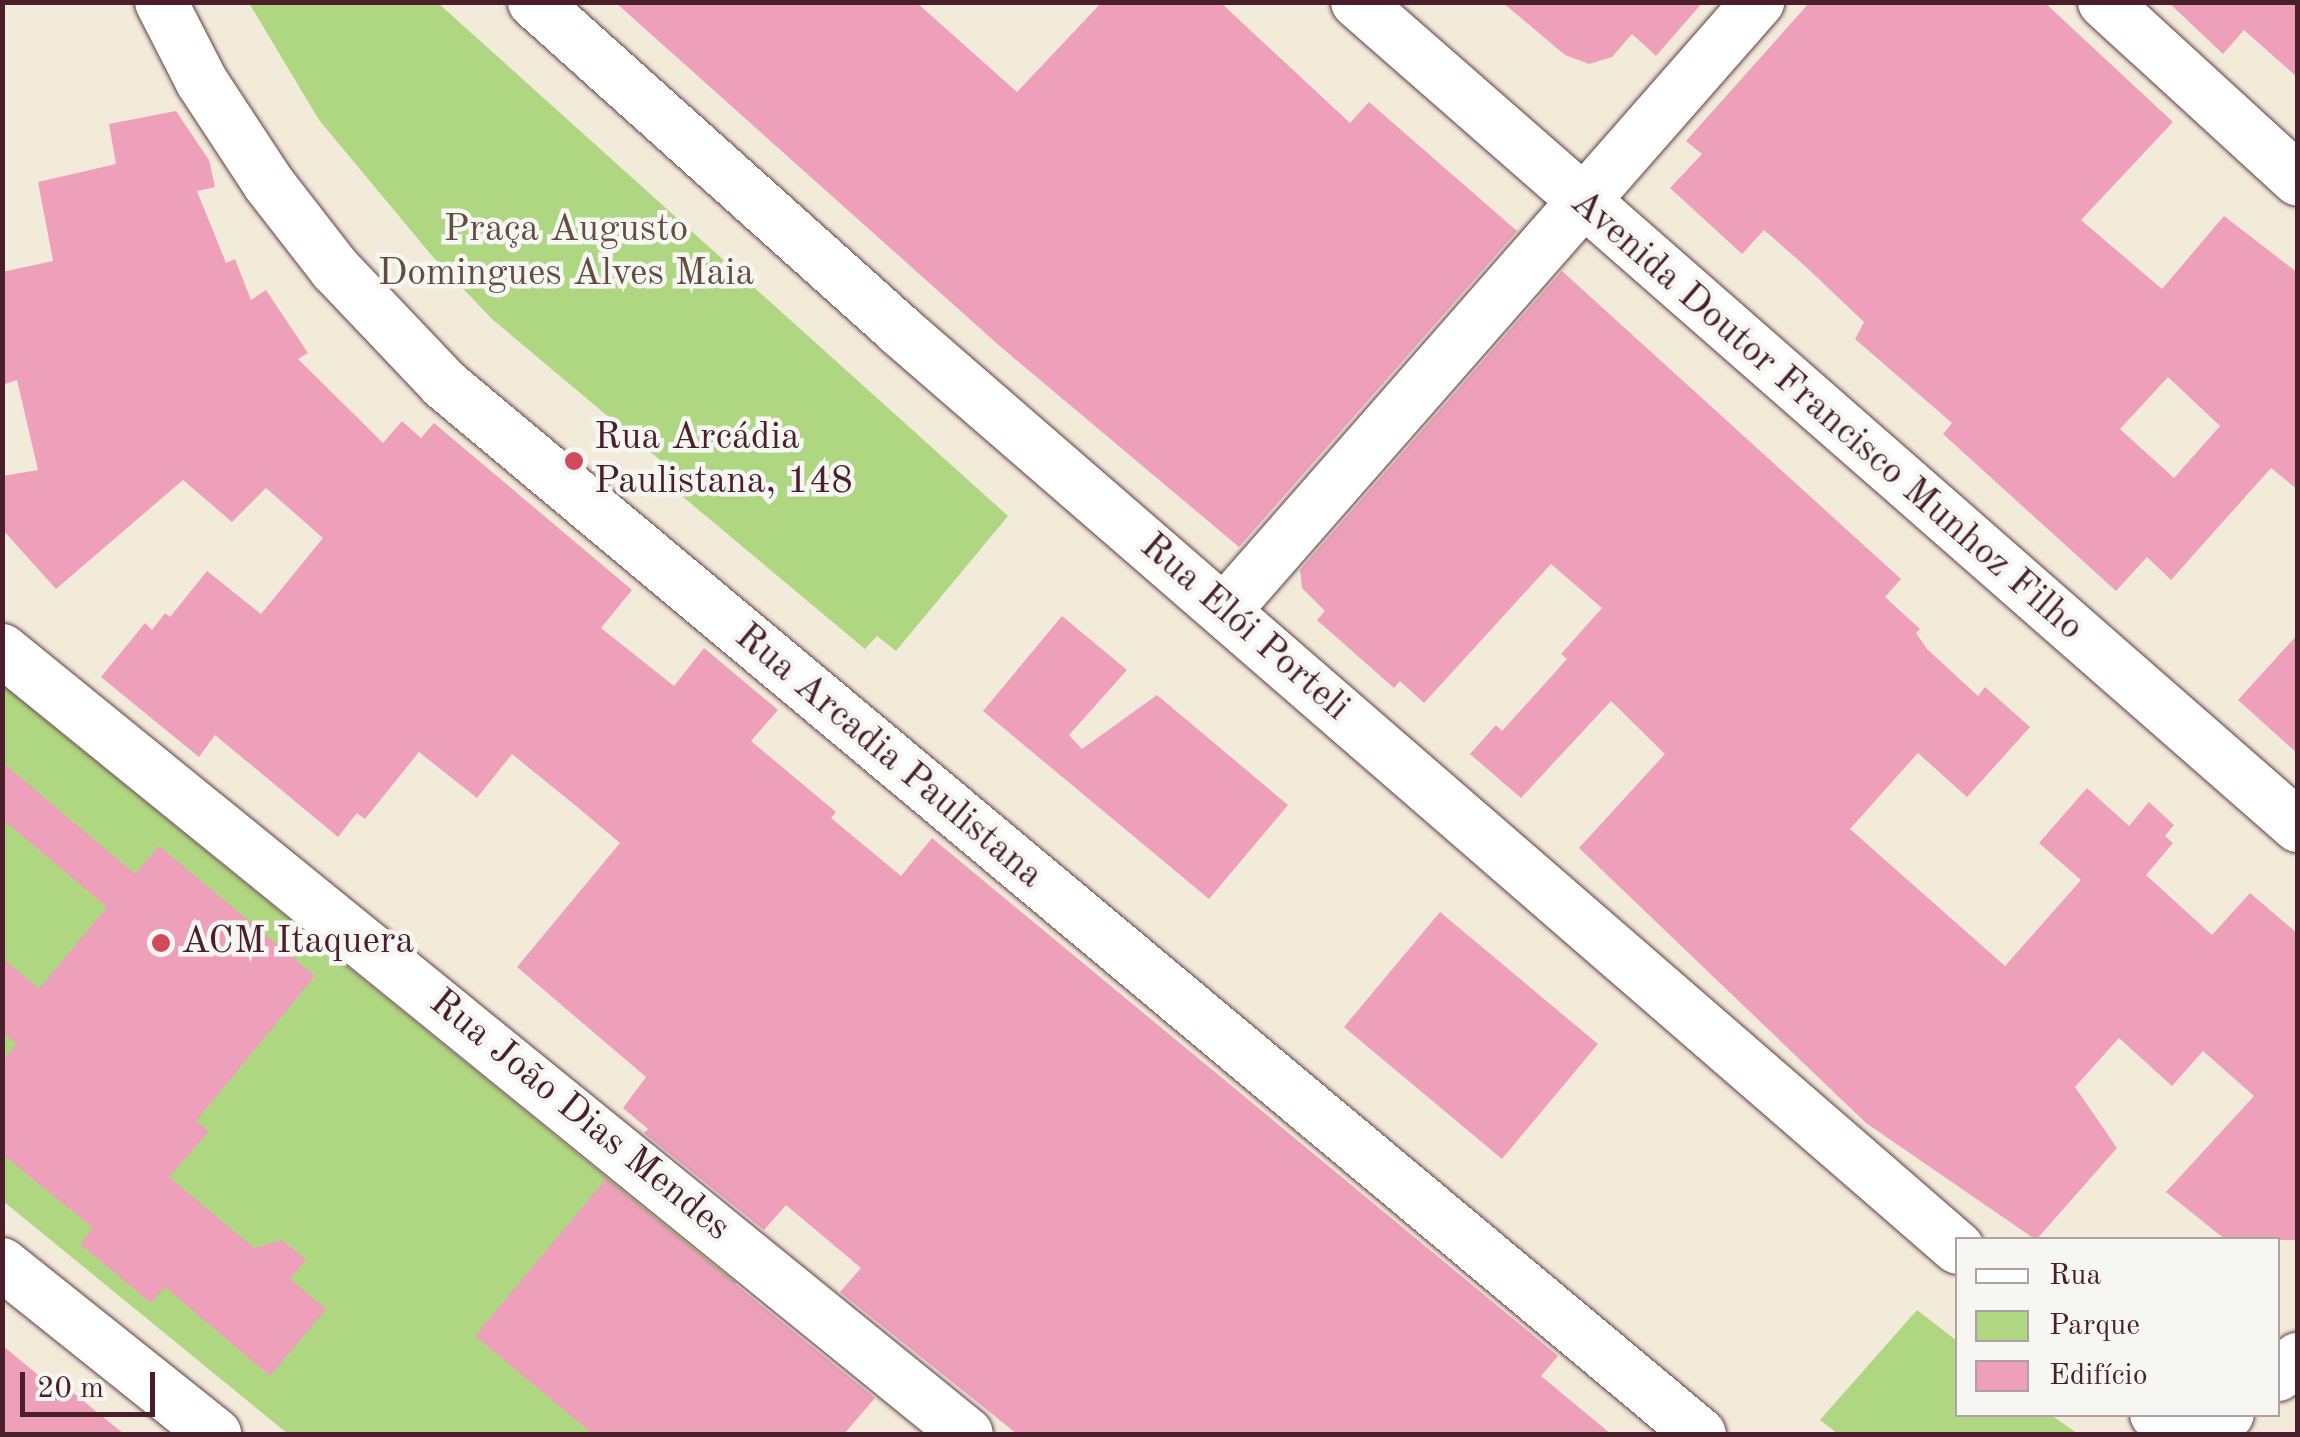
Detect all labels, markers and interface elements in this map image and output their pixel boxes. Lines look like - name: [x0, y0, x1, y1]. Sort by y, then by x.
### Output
- street label: Avenida Doutor Francisco Munhoz Filho: [1560, 181, 2092, 651]
- park label: Praça Augusto Domingues Alves Maia: [378, 208, 754, 298]
- place label: Rua Arcádia Paulistana, 148: [594, 416, 853, 506]
- marker: Rua Arcádia Paulistana, 148: [563, 450, 585, 472]
- street label: Rua Elói Porteli: [1130, 525, 1358, 731]
- street label: Rua Arcadia Paulistana: [725, 615, 1051, 899]
- place label: ACM Itaquera: [181, 920, 414, 966]
- marker: ACM Itaquera: [150, 932, 172, 954]
- street label: Rua João Dias Mendes: [419, 981, 739, 1251]
- legend: [1955, 1237, 2280, 1417]
- text: Rua: [2049, 1261, 2101, 1291]
- text: Parque: [2049, 1311, 2140, 1341]
- scale bar: [25, 1352, 160, 1414]
- text: Edifício: [2049, 1361, 2148, 1391]
- text: 20 m: [37, 1374, 104, 1404]

